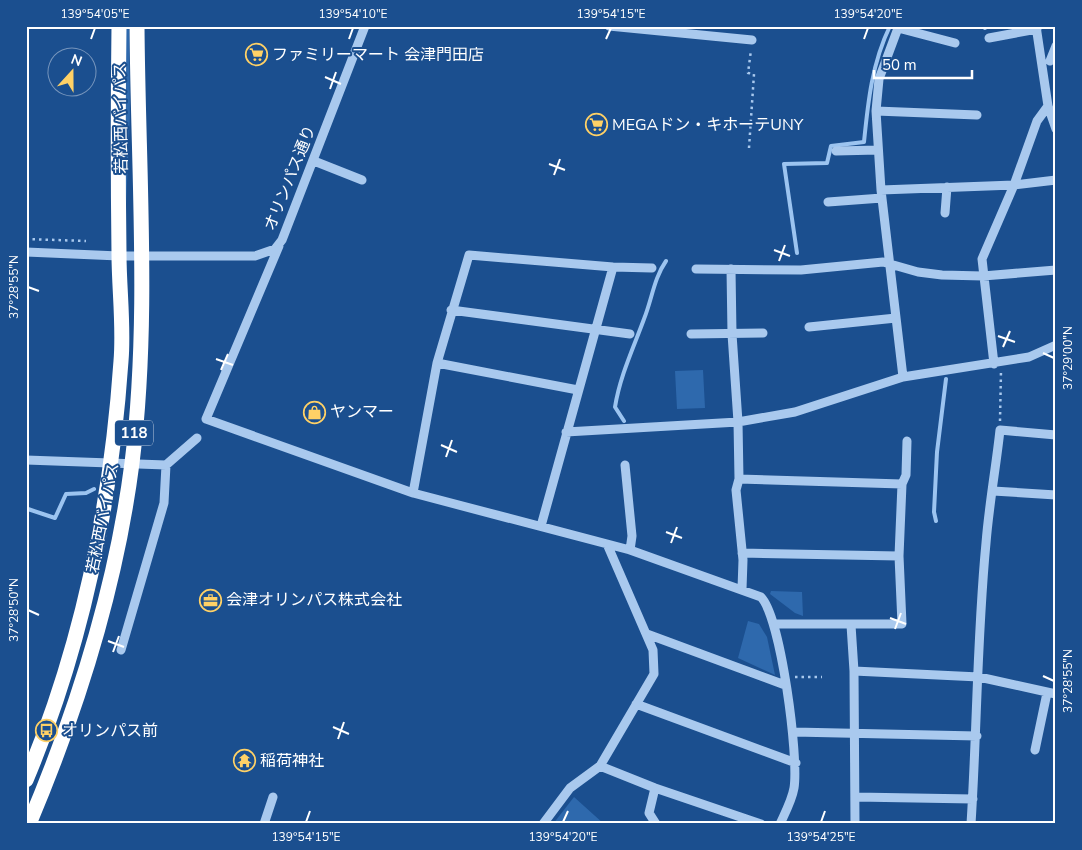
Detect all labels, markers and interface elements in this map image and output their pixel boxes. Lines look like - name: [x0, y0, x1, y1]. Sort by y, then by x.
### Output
- text: 139°54'05"E: [60, 6, 130, 22]
- text: 139°54'10"E: [318, 6, 388, 22]
- text: 139°54'15"E: [576, 6, 646, 22]
- text: 139°54'20"E: [833, 6, 903, 22]
- supermarket icon: ファミリーマート 会津門田店: [244, 43, 268, 67]
- place label: ファミリーマート 会津門田店: [272, 44, 484, 66]
- north arrow: [48, 48, 98, 98]
- scale bar: [874, 48, 972, 80]
- text: N: [68, 50, 85, 71]
- text: 50 m: [882, 55, 917, 75]
- street label: 若松西バイパス: [109, 62, 133, 174]
- supermarket icon: MEGAドン・キホーテUNY: [584, 113, 608, 137]
- place label: MEGAドン・キホーテUNY: [612, 114, 804, 136]
- street label: オリンパス通り: [259, 122, 321, 234]
- text: 37°28'55"N: [6, 255, 22, 319]
- text: 37°29'00"N: [1060, 326, 1076, 390]
- shop icon: ヤンマー: [302, 400, 326, 424]
- place label: ヤンマー: [330, 401, 394, 423]
- road number: 118: [115, 420, 153, 446]
- street label: 若松西バイパス: [82, 461, 124, 575]
- text: 37°28'50"N: [6, 578, 22, 642]
- office icon: 会津オリンパス株式会社: [198, 588, 222, 612]
- place label: 会津オリンパス株式会社: [226, 589, 402, 611]
- text: 37°28'55"N: [1060, 649, 1076, 713]
- bus stop icon: オリンパス前: [34, 719, 58, 743]
- place label: オリンパス前: [62, 720, 158, 742]
- temple icon: 稲荷神社: [232, 749, 256, 773]
- place label: 稲荷神社: [260, 750, 324, 772]
- text: 139°54'15"E: [271, 829, 341, 845]
- text: 139°54'20"E: [528, 829, 598, 845]
- text: 139°54'25"E: [786, 829, 856, 845]

